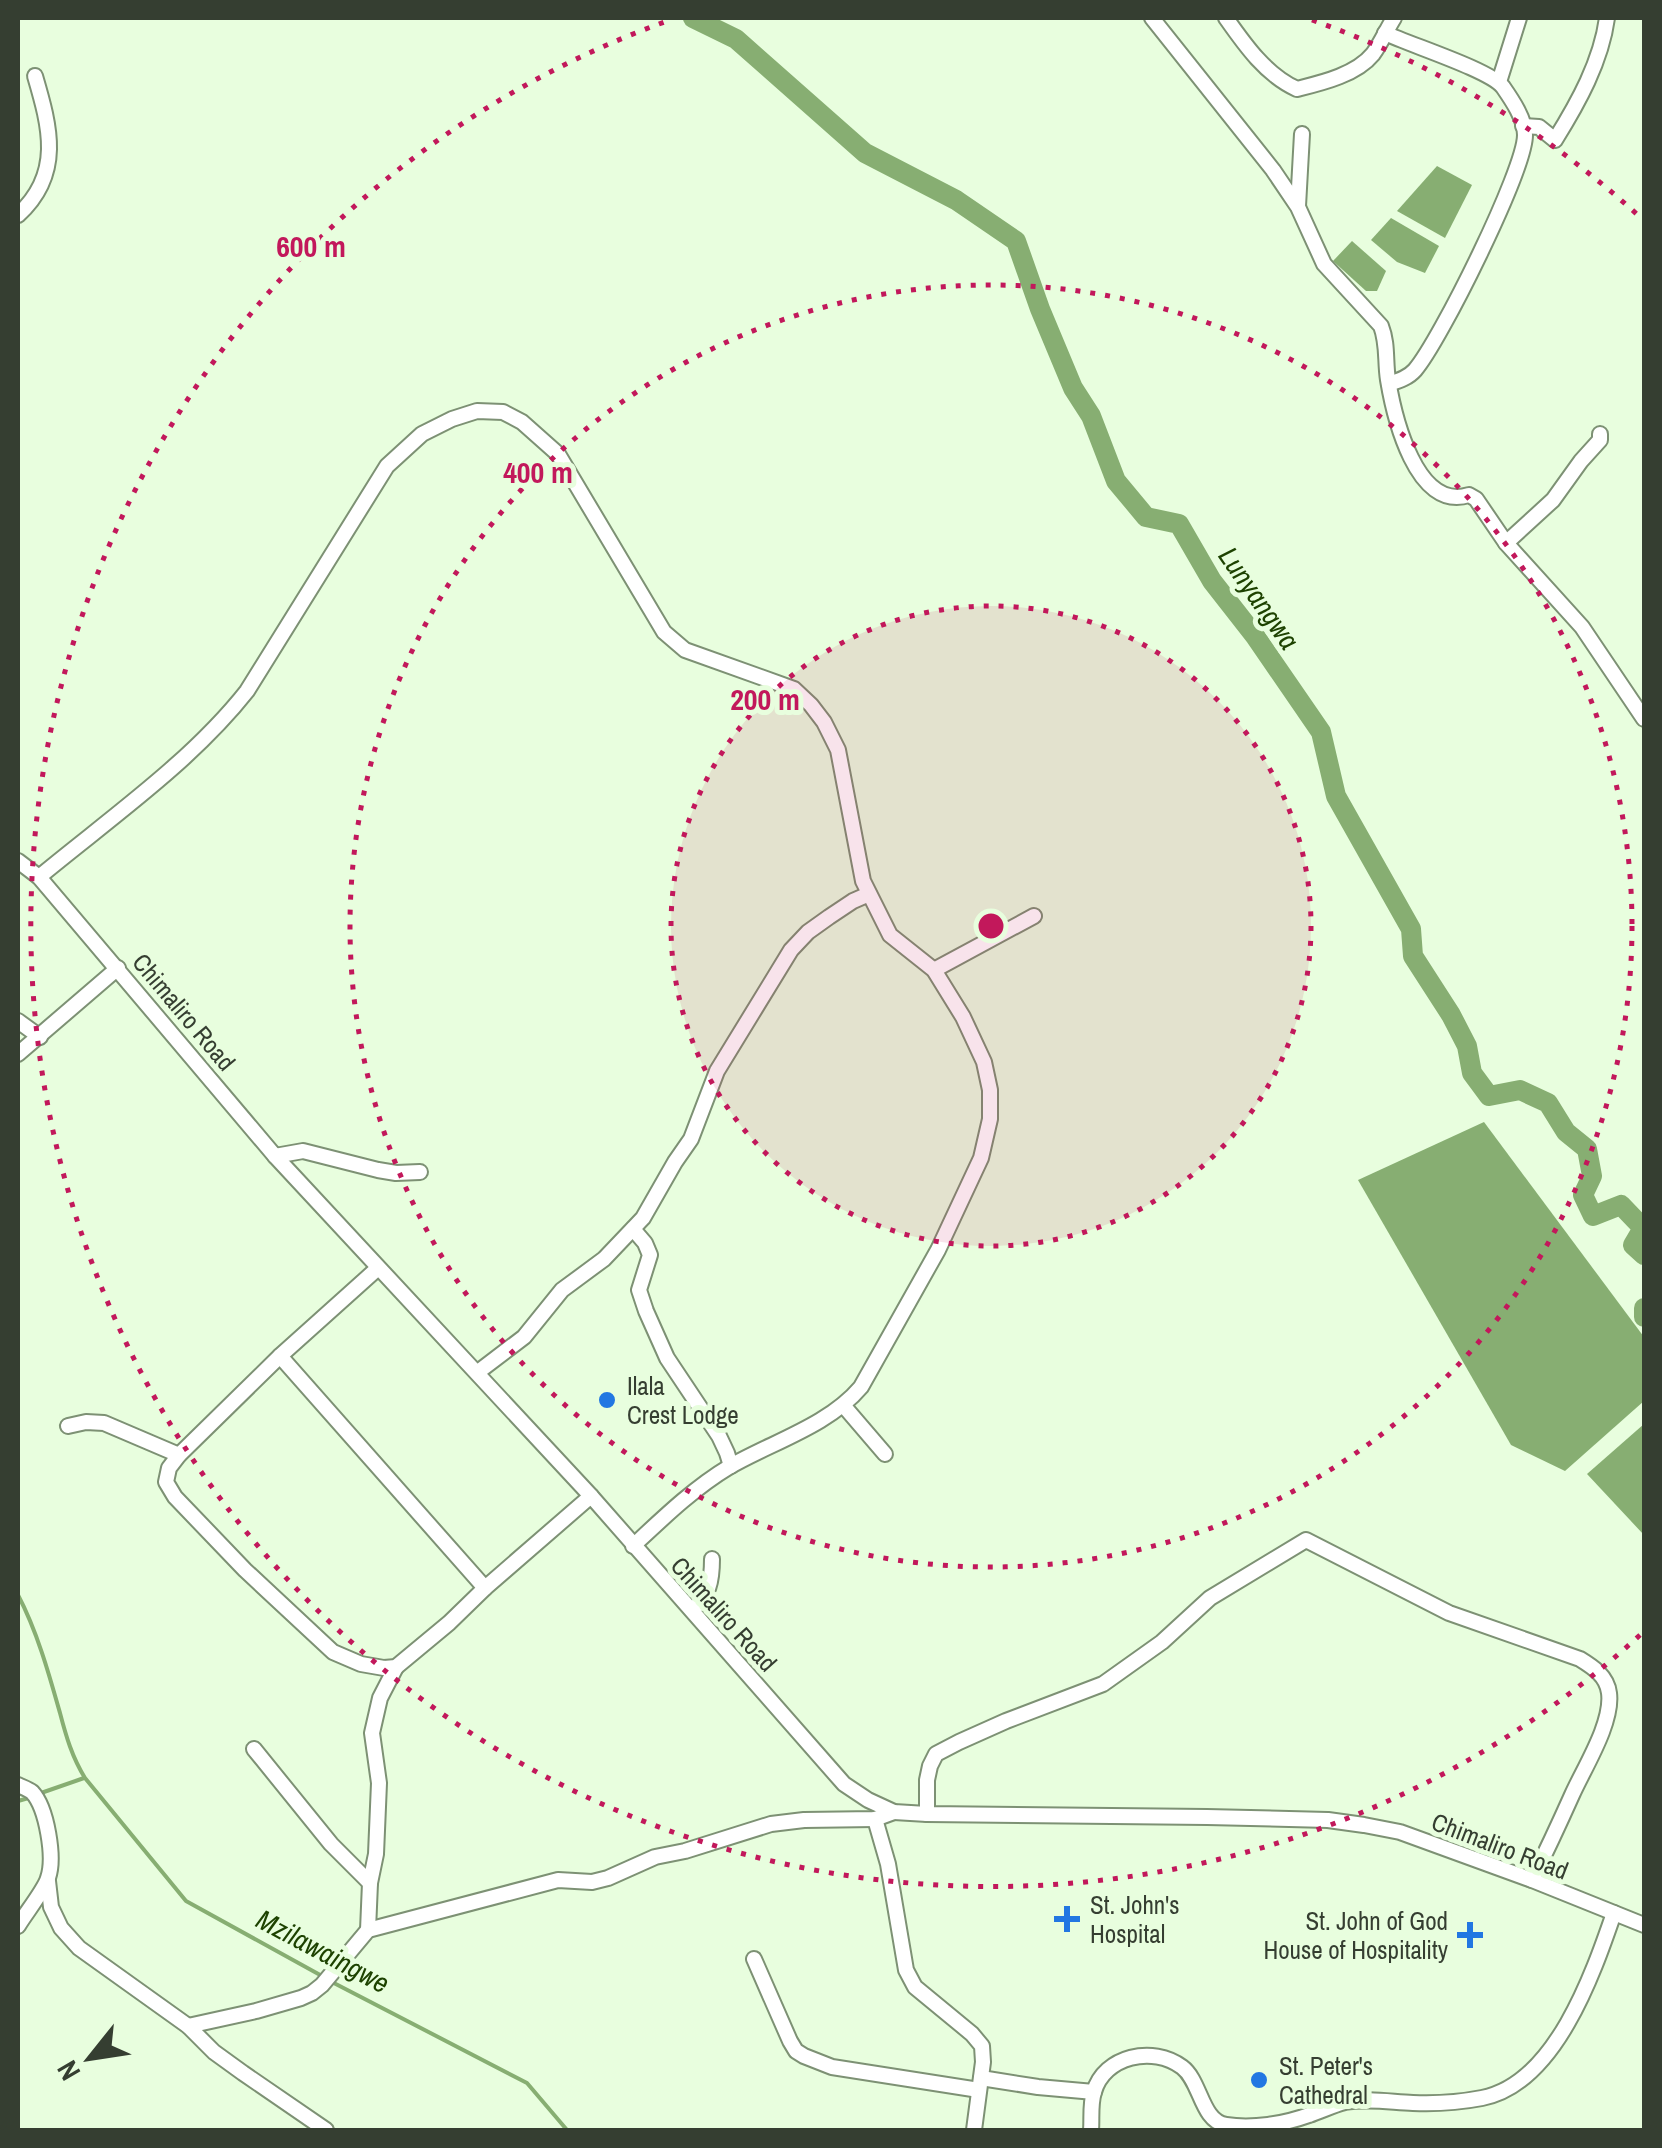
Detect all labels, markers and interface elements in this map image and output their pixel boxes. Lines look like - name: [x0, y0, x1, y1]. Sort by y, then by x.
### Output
- text: 600 m: [276, 226, 346, 266]
- text: 400 m: [503, 452, 573, 492]
- water label: Lunyangwa: [1210, 539, 1308, 657]
- text: 200 m: [730, 679, 800, 719]
- centre of rings: [973, 908, 1009, 944]
- street label: Chimaliro Road: [125, 946, 243, 1078]
- place label: Ilala Crest Lodge: [627, 1369, 739, 1432]
- marker: Ilala Crest Lodge: [596, 1389, 618, 1411]
- street label: Chimaliro Road: [663, 1549, 785, 1679]
- street label: Chimaliro Road: [1427, 1804, 1573, 1888]
- place label: St. John's Hospital: [1090, 1888, 1179, 1951]
- water label: Mzilawaingwe: [250, 1900, 396, 2002]
- place label: St. John of God House of Hospitality: [1263, 1904, 1449, 1967]
- marker: St. John's Hospital: [1054, 1906, 1080, 1932]
- marker: St. John of God House of Hospitality: [1457, 1922, 1483, 1948]
- north arrow: [40, 2008, 140, 2108]
- place label: St. Peter's Cathedral: [1279, 2049, 1373, 2112]
- text: N: [48, 2054, 89, 2087]
- marker: St. Peter's Cathedral: [1248, 2069, 1270, 2091]

